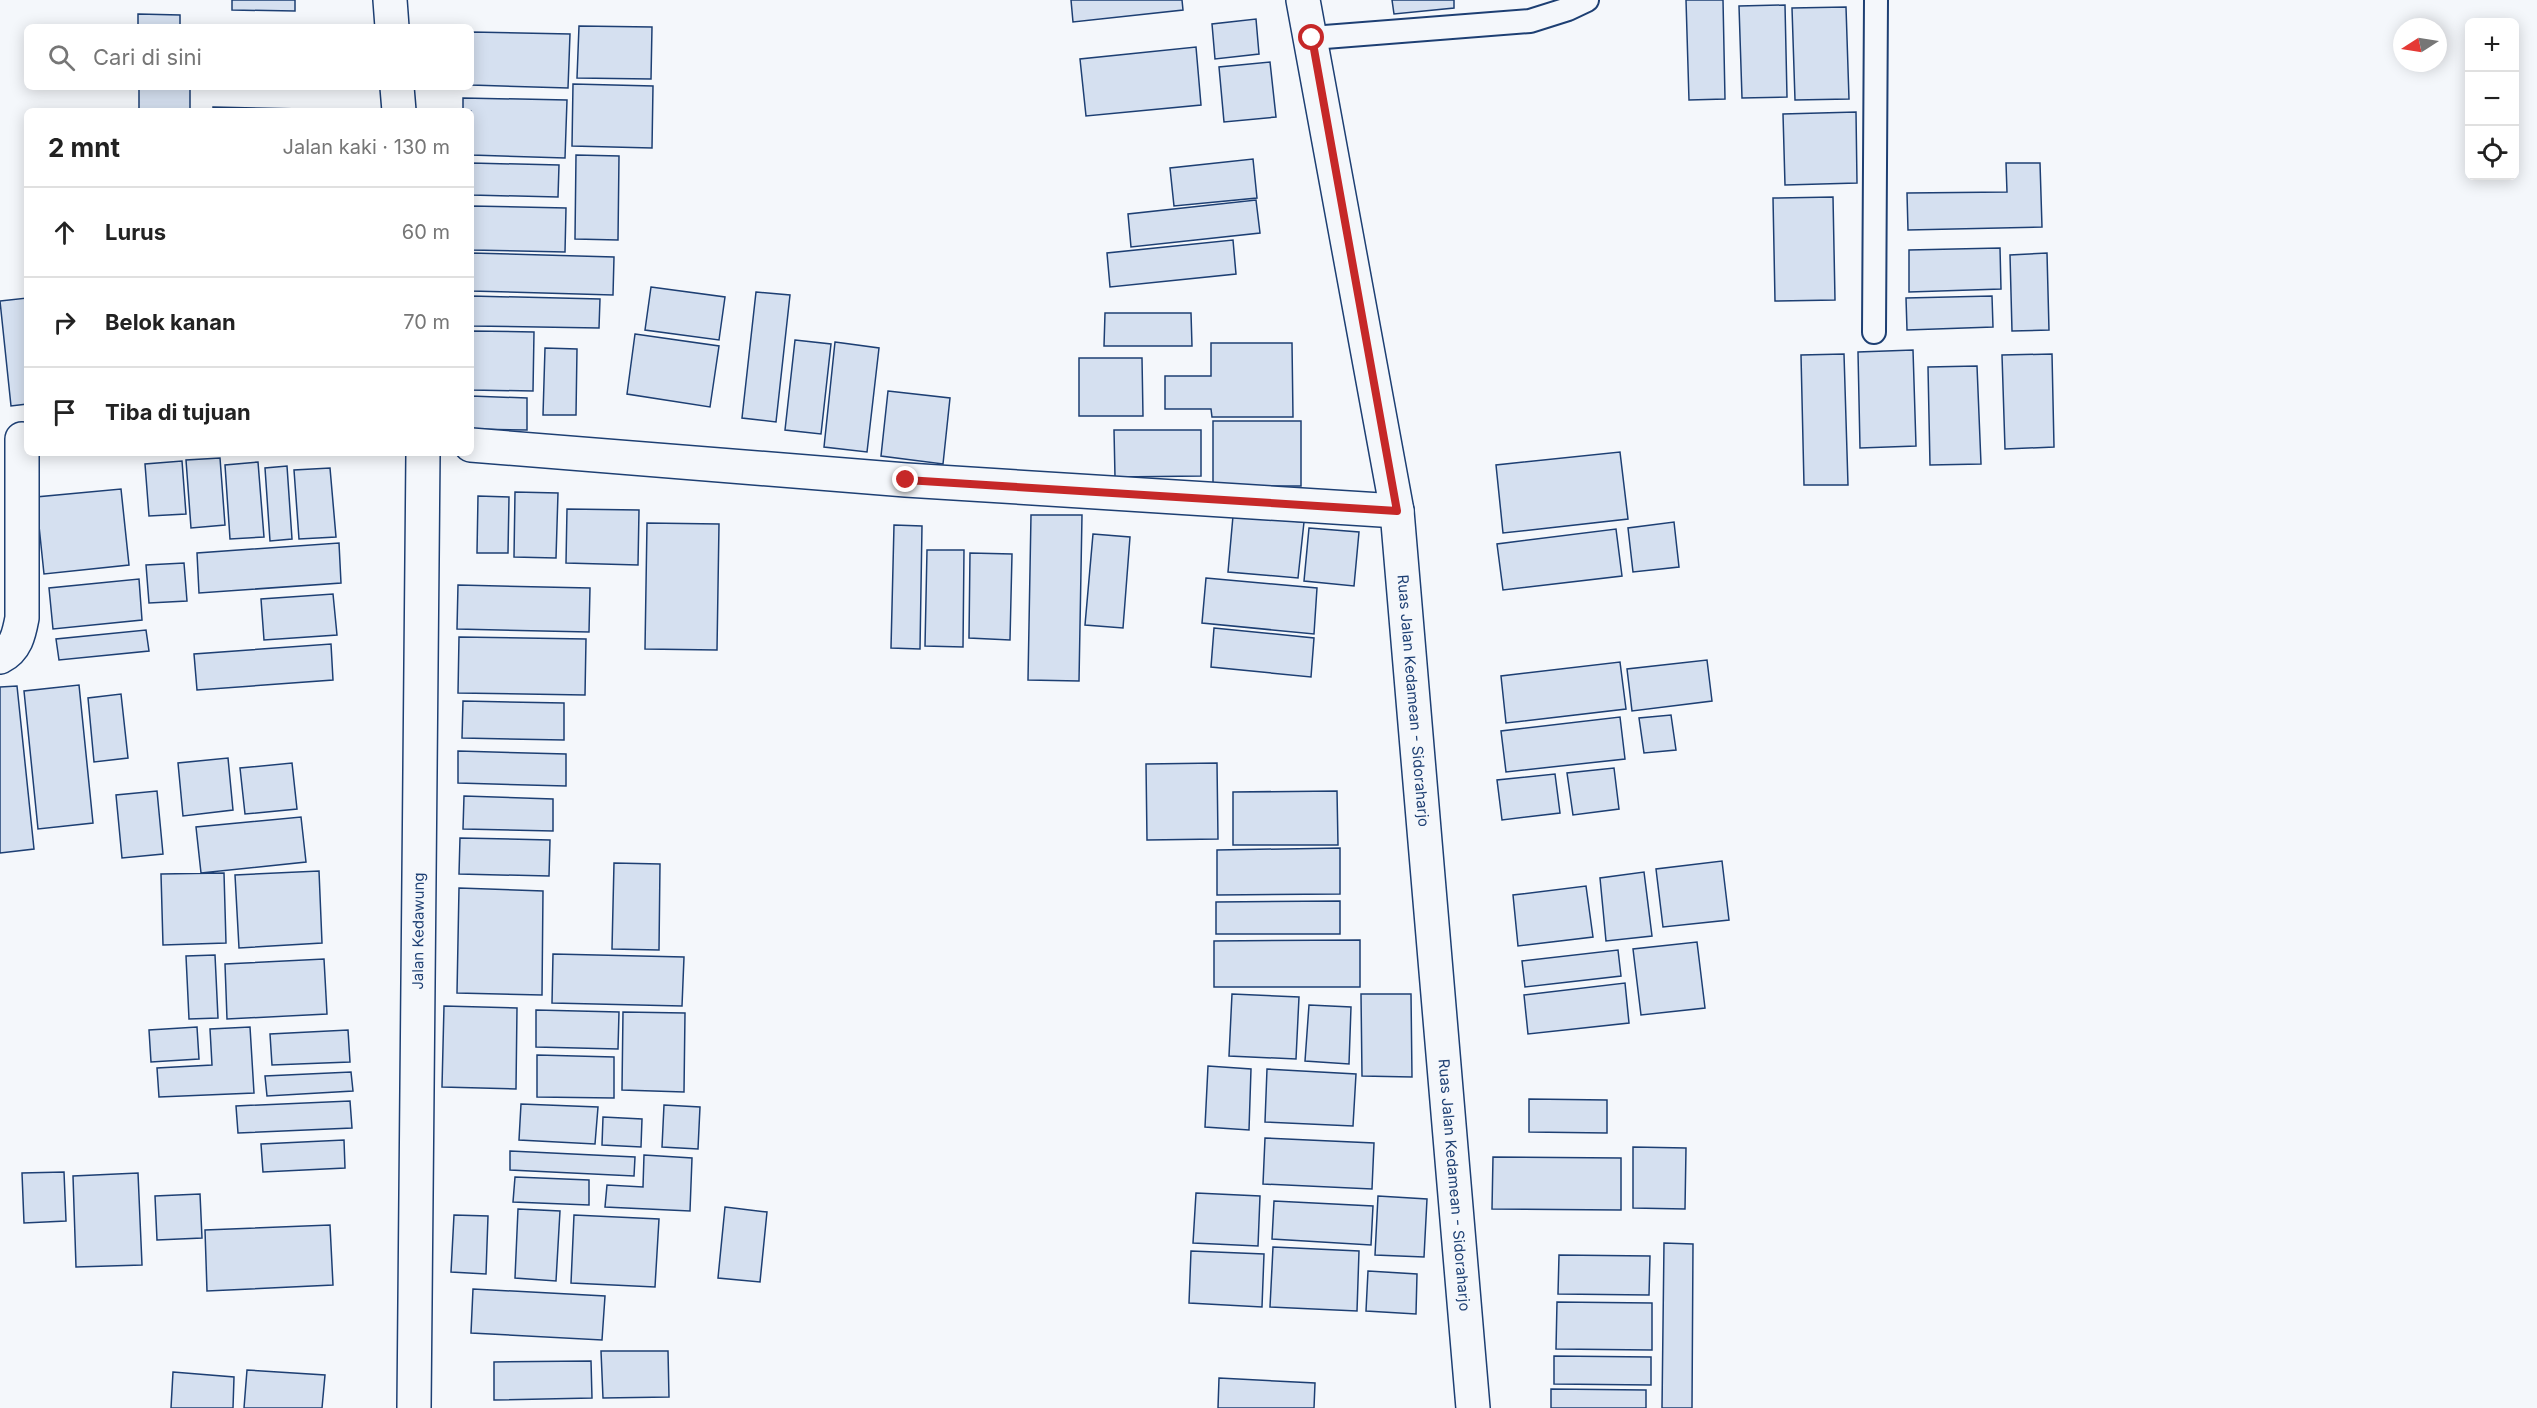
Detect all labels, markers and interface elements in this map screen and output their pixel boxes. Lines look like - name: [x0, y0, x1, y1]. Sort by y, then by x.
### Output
- north arrow: [2393, 18, 2447, 72]
- map controls: [2465, 18, 2519, 180]
- button: +: [2465, 18, 2519, 72]
- search box: [24, 24, 474, 90]
- route start: [1298, 24, 1324, 50]
- icon: search: [45, 41, 78, 74]
- text: Cari di sini: [93, 44, 202, 70]
- button: −: [2465, 72, 2519, 126]
- button: locate: [2465, 126, 2519, 180]
- text: 2 mnt: [48, 132, 120, 163]
- text: Jalan kaki · 130 m: [283, 135, 450, 159]
- icon: ahead: [48, 216, 81, 249]
- text: Lurus: [105, 219, 166, 245]
- text: 60 m: [402, 220, 450, 244]
- icon: right: [48, 306, 81, 339]
- text: Belok kanan: [105, 309, 236, 335]
- text: 70 m: [403, 310, 450, 334]
- icon: arrive: [48, 396, 81, 429]
- text: Tiba di tujuan: [105, 399, 251, 425]
- route end: [892, 466, 918, 492]
- street label: Ruas Jalan Kedamean - Sidoraharjo: [1393, 574, 1434, 828]
- street label: Jalan Kedawung: [408, 872, 428, 990]
- street label: Ruas Jalan Kedamean - Sidoraharjo: [1434, 1058, 1475, 1312]

